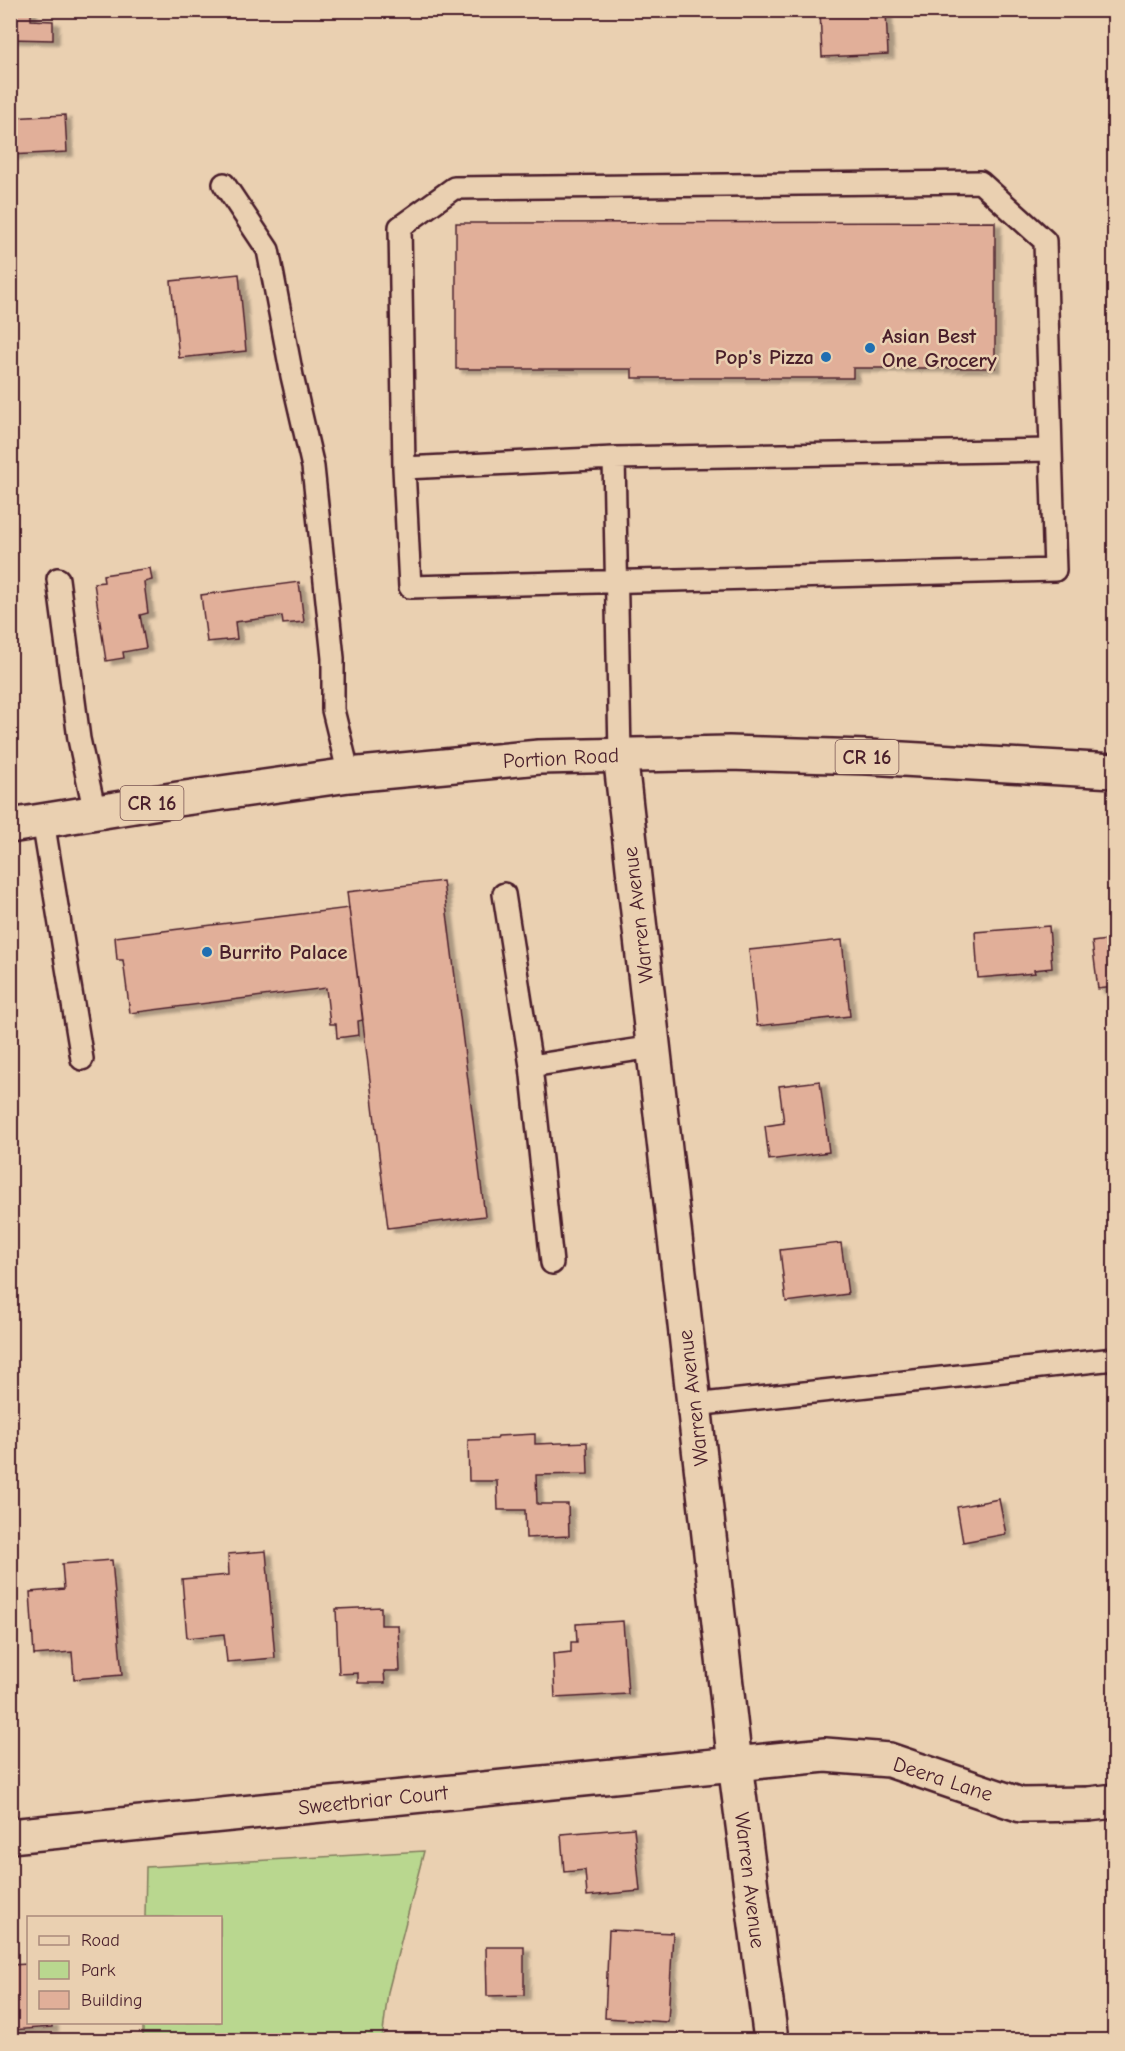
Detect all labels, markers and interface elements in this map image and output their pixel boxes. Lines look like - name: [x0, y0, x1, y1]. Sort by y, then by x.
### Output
- place label: Asian Best One Grocery: [882, 324, 997, 372]
- marker: Asian Best One Grocery: [863, 341, 877, 355]
- place label: Pop's Pizza: [715, 345, 814, 369]
- marker: Pop's Pizza: [819, 350, 833, 364]
- road number: CR 16: [836, 740, 898, 774]
- street label: Portion Road: [502, 743, 620, 773]
- road number: CR 16: [120, 786, 184, 820]
- street label: Warren Avenue: [618, 846, 658, 984]
- place label: Burrito Palace: [219, 940, 348, 964]
- marker: Burrito Palace: [200, 945, 214, 959]
- street label: Warren Avenue: [673, 1329, 713, 1467]
- street label: Deera Lane: [890, 1752, 996, 1806]
- street label: Sweetbriar Court: [297, 1780, 450, 1820]
- street label: Warren Avenue: [730, 1811, 770, 1949]
- legend: [27, 1916, 222, 2024]
- text: Road: [81, 1930, 120, 1951]
- text: Park: [81, 1960, 116, 1981]
- text: Building: [81, 1990, 143, 2011]

